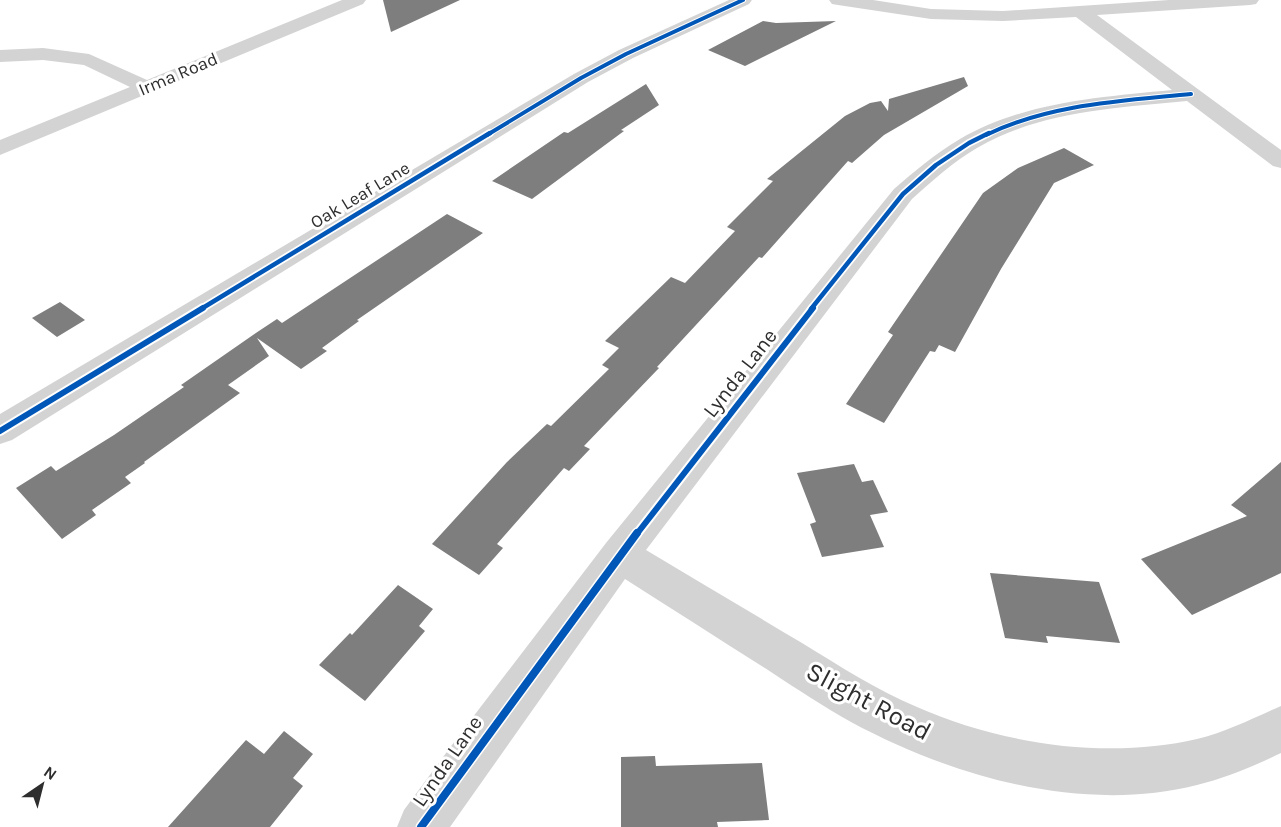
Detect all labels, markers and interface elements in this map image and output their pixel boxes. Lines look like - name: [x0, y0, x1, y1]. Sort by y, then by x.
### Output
- street label: Irma Road: [135, 47, 221, 101]
- street label: Oak Leaf Lane: [306, 157, 414, 233]
- street label: Lynda Lane: [698, 324, 782, 422]
- street label: Slight Road: [801, 656, 936, 747]
- street label: Lynda Lane: [407, 711, 487, 811]
- north arrow: [12, 755, 72, 815]
- text: N: [40, 762, 60, 784]

